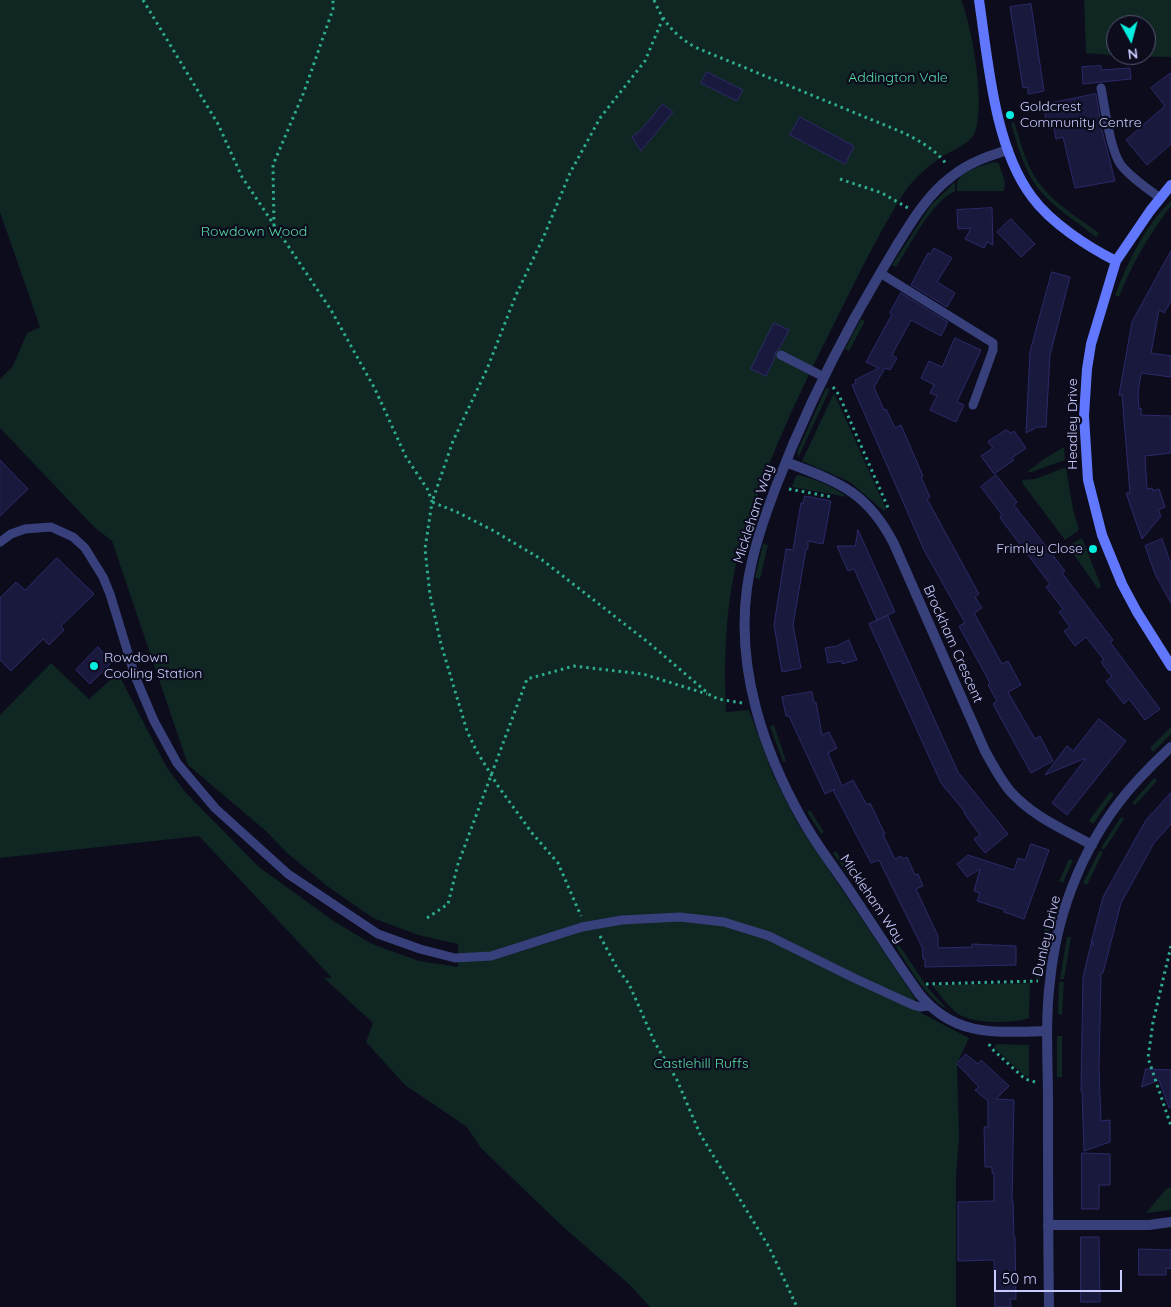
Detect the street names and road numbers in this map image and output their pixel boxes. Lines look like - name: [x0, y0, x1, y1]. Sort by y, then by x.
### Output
- street label: Headley Drive: [1065, 378, 1081, 470]
- street label: Mickleham Way: [730, 462, 778, 566]
- street label: Brockham Crescent: [919, 583, 987, 705]
- street label: Mickleham Way: [836, 852, 908, 946]
- street label: Dunley Drive: [1030, 894, 1064, 978]

